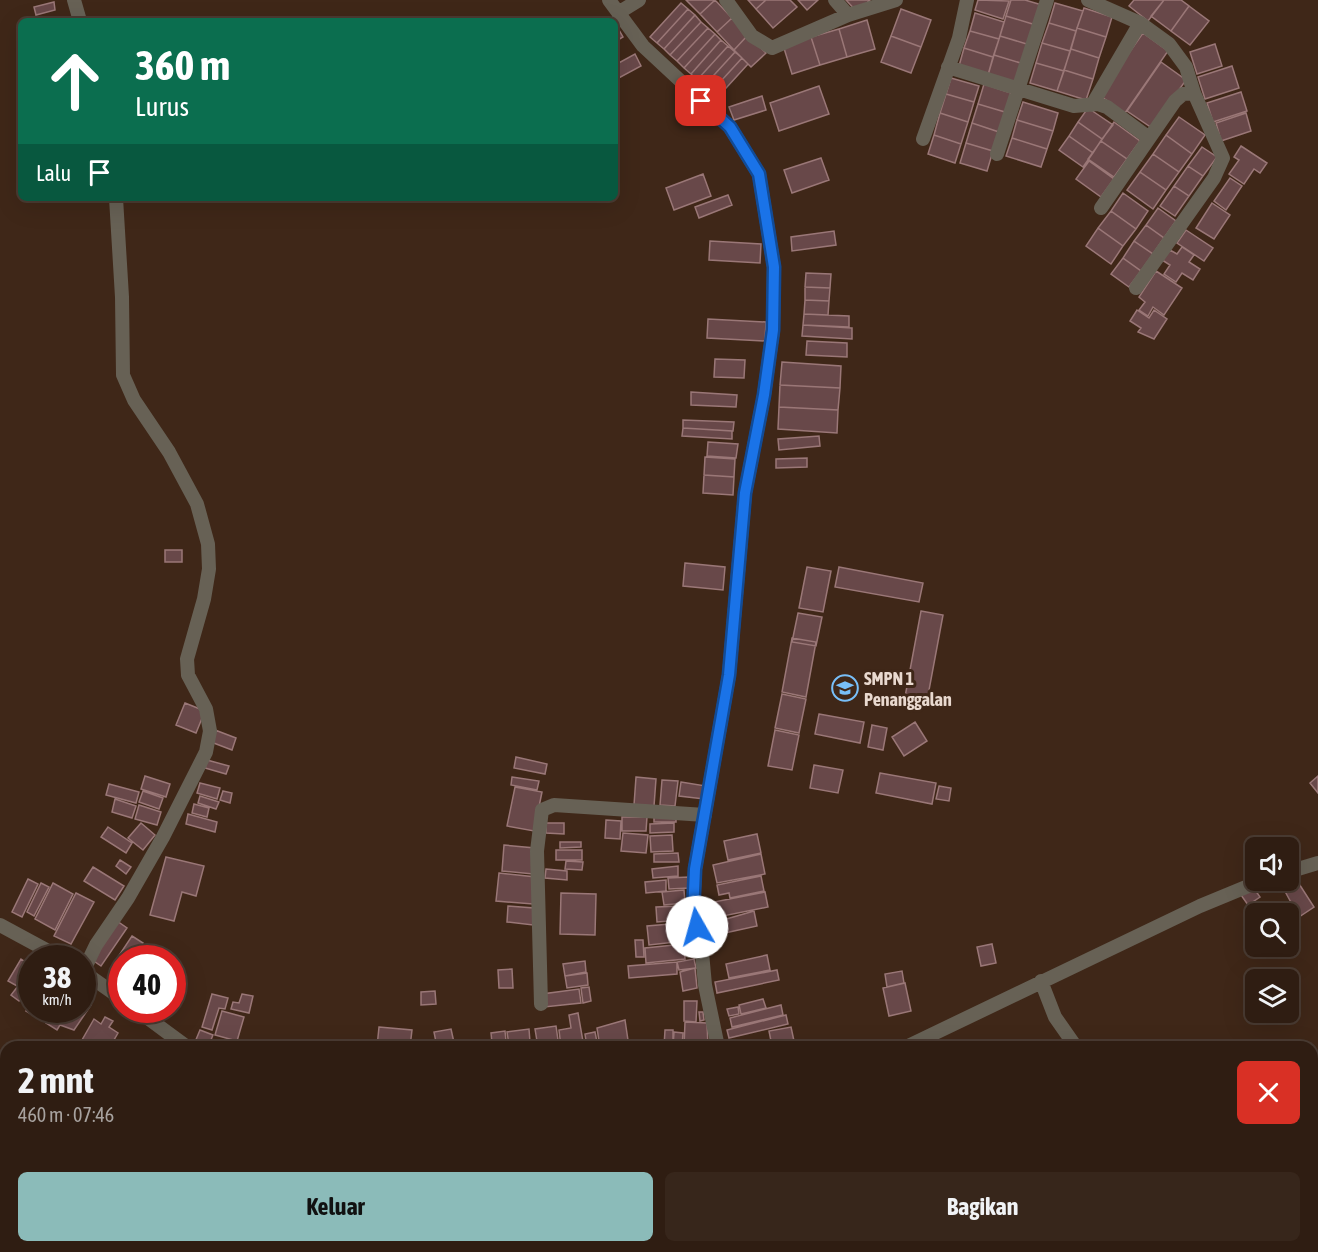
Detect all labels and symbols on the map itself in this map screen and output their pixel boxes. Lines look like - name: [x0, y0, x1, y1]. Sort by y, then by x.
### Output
- pin: [675, 75, 726, 126]
- place label: SMPN 1 Penanggalan: [864, 668, 952, 710]
- school or university icon: SMPN 1 Penanggalan: [830, 673, 860, 703]
- position arrow: [665, 895, 729, 959]
- speed limit sign: 40: [108, 945, 186, 1023]

